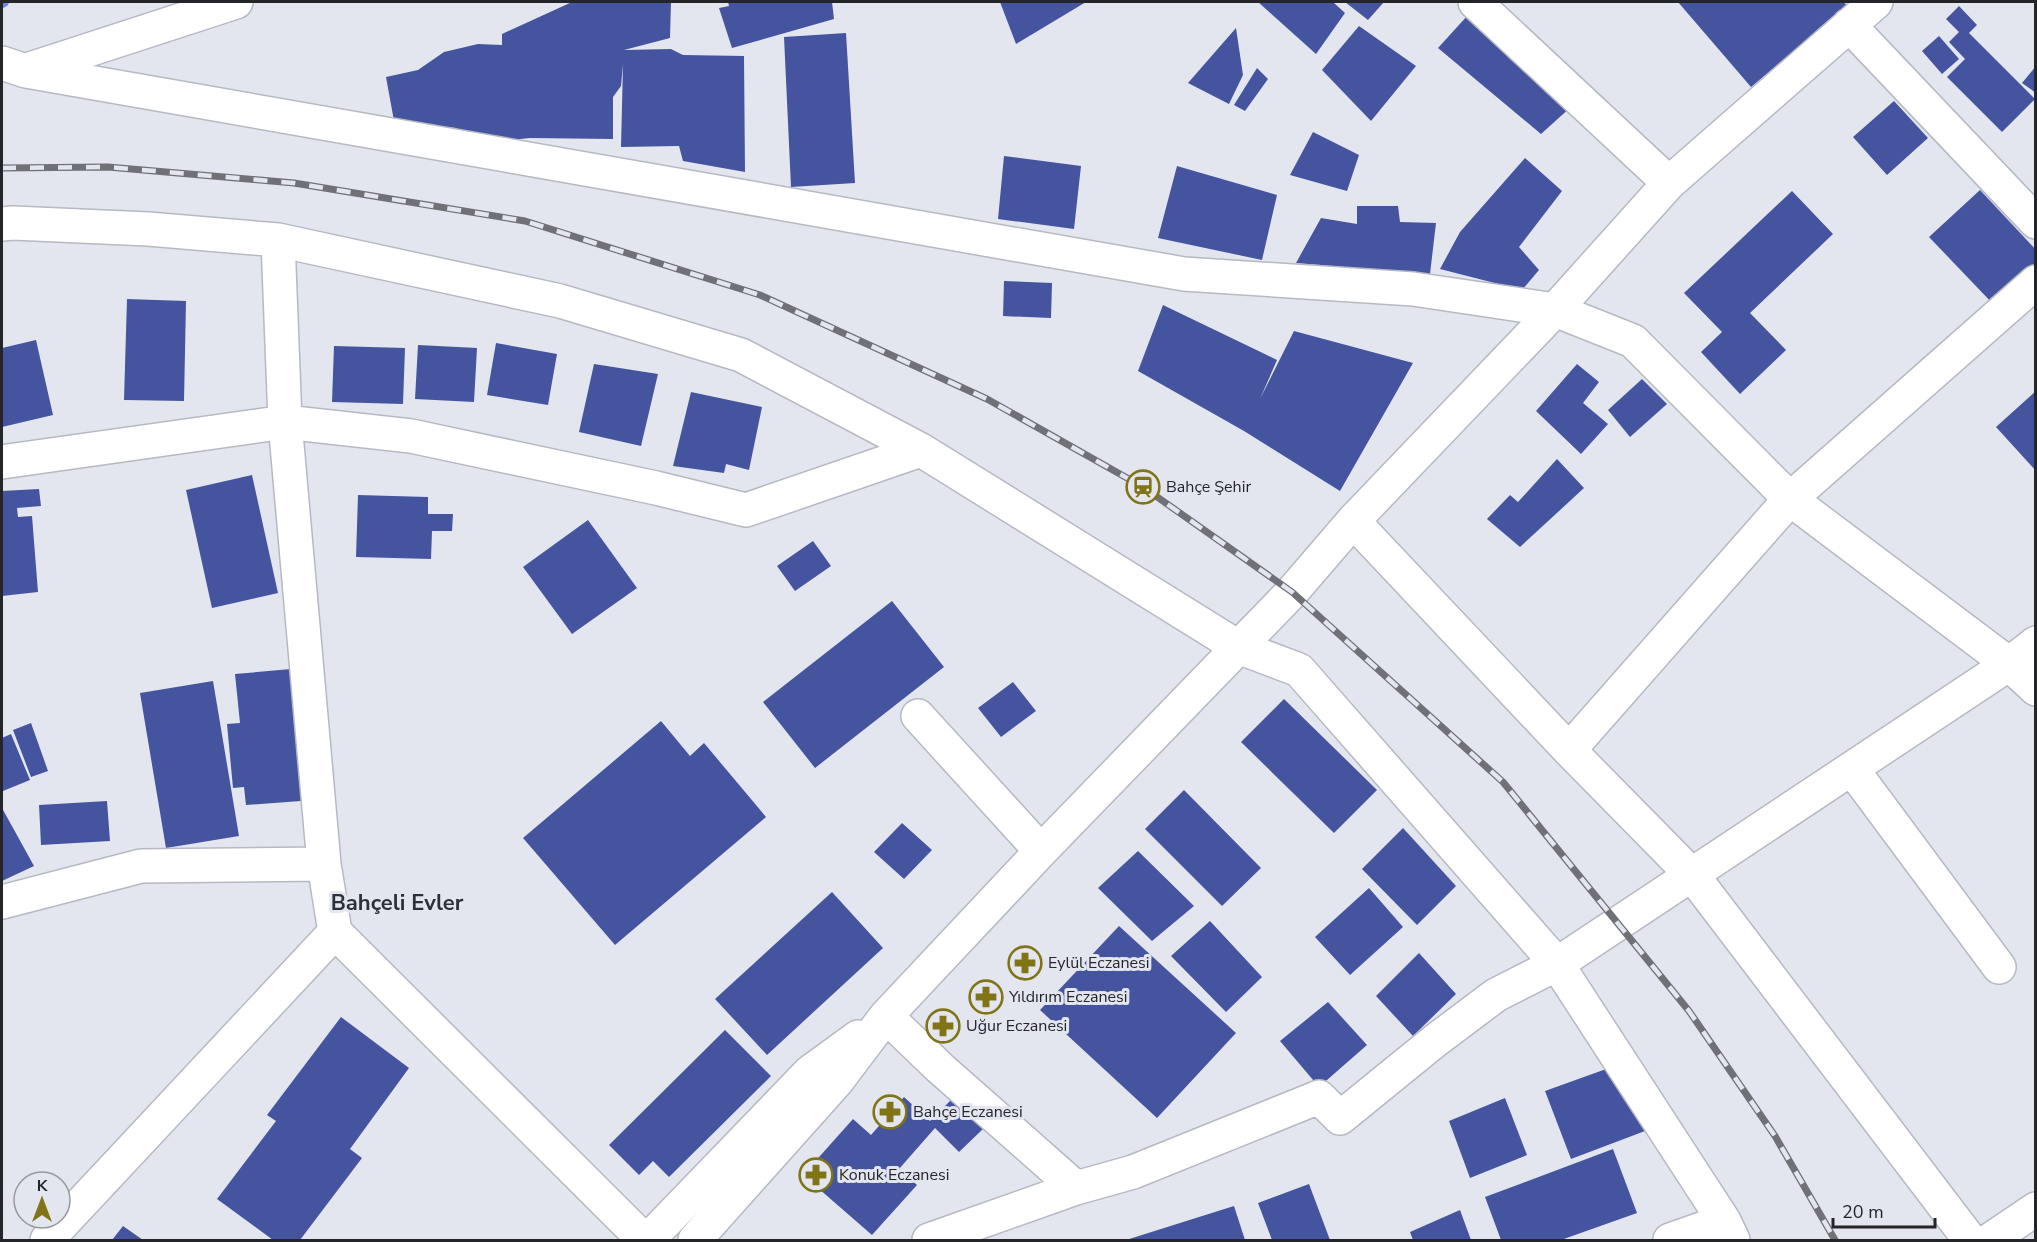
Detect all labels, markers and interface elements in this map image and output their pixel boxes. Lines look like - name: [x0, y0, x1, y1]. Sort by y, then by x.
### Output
- station icon: Bahçe Şehir: [1125, 469, 1161, 505]
- place label: Bahçe Şehir: [1166, 476, 1251, 498]
- district label: Bahçeli Evler: [331, 888, 464, 918]
- pharmacy icon: Eylül Eczanesi: [1007, 945, 1043, 981]
- place label: Eylül Eczanesi: [1048, 952, 1149, 974]
- pharmacy icon: Yıldırım Eczanesi: [968, 979, 1004, 1015]
- place label: Yıldırım Eczanesi: [1008, 986, 1127, 1008]
- pharmacy icon: Uğur Eczanesi: [925, 1008, 961, 1044]
- place label: Uğur Eczanesi: [966, 1015, 1067, 1037]
- pharmacy icon: Bahçe Eczanesi: [872, 1094, 908, 1130]
- place label: Bahçe Eczanesi: [913, 1101, 1023, 1123]
- pharmacy icon: Konuk Eczanesi: [798, 1157, 834, 1193]
- place label: Konuk Eczanesi: [839, 1164, 949, 1186]
- north arrow: [12, 1170, 72, 1230]
- text: K: [37, 1175, 49, 1197]
- scale bar: [1833, 1191, 1935, 1229]
- text: 20 m: [1842, 1200, 1884, 1224]

